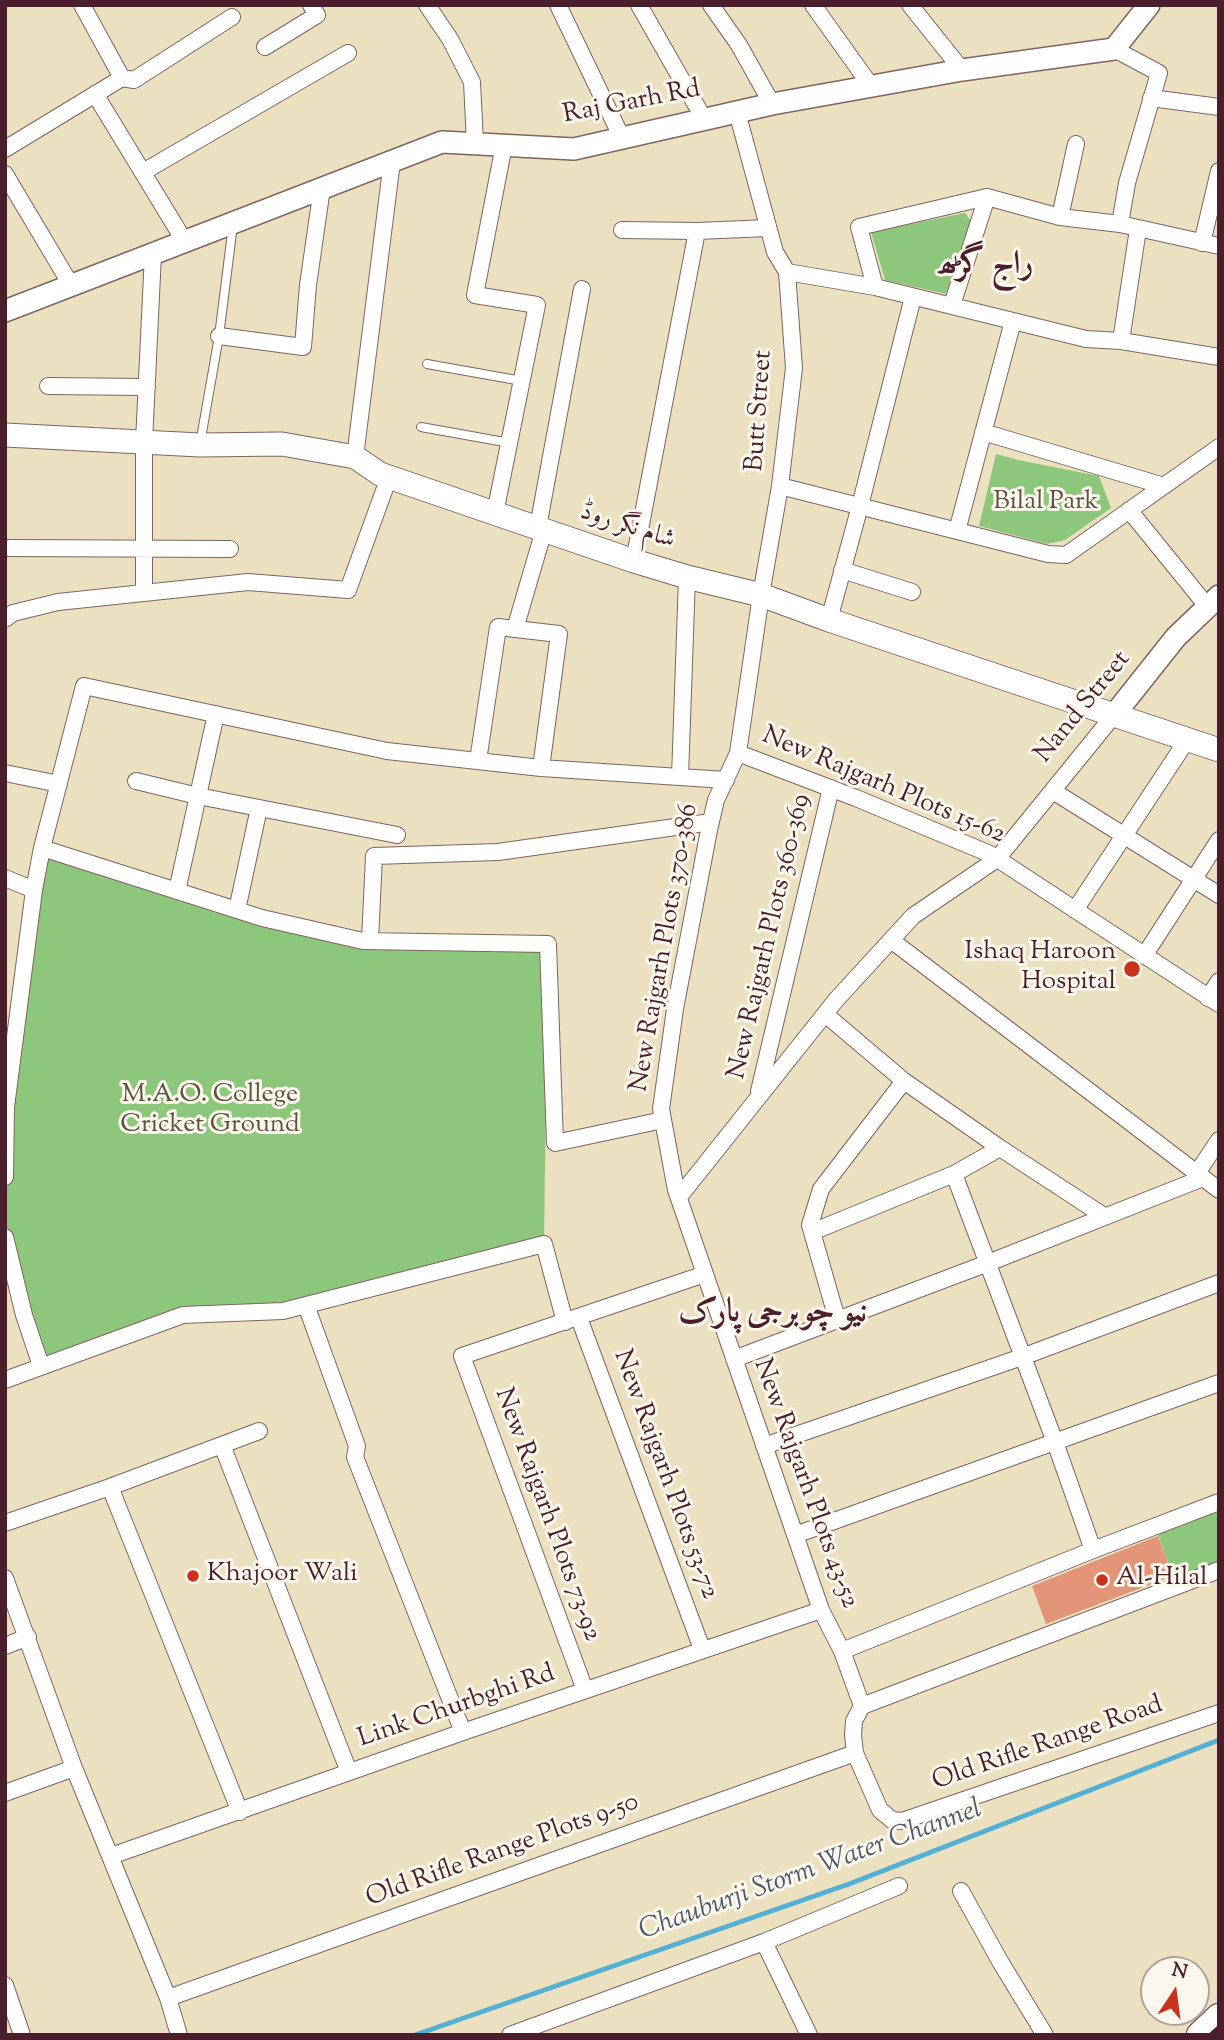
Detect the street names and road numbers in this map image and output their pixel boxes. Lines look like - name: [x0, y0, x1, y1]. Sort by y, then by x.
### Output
- street label: Raj Garh Rd: [561, 75, 703, 133]
- street label: Butt Street: [741, 349, 781, 473]
- street label: شام نگر روڈ: [576, 498, 678, 558]
- street label: Nand Street: [1029, 646, 1139, 770]
- street label: New Rajgarh Plots 15-62: [757, 722, 1009, 852]
- street label: New Rajgarh Plots 360-369: [723, 792, 819, 1082]
- street label: New Rajgarh Plots 370-386: [625, 802, 707, 1094]
- street label: New Rajgarh Plots 53-72: [604, 1346, 724, 1604]
- street label: New Rajgarh Plots 43-52: [744, 1355, 864, 1613]
- street label: New Rajgarh Plots 73-92: [486, 1384, 606, 1646]
- street label: Link Churbghi Rd: [354, 1660, 560, 1756]
- street label: Old Rifle Range Road: [929, 1691, 1167, 1799]
- street label: Old Rifle Range Plots 9-50: [362, 1788, 644, 1916]

